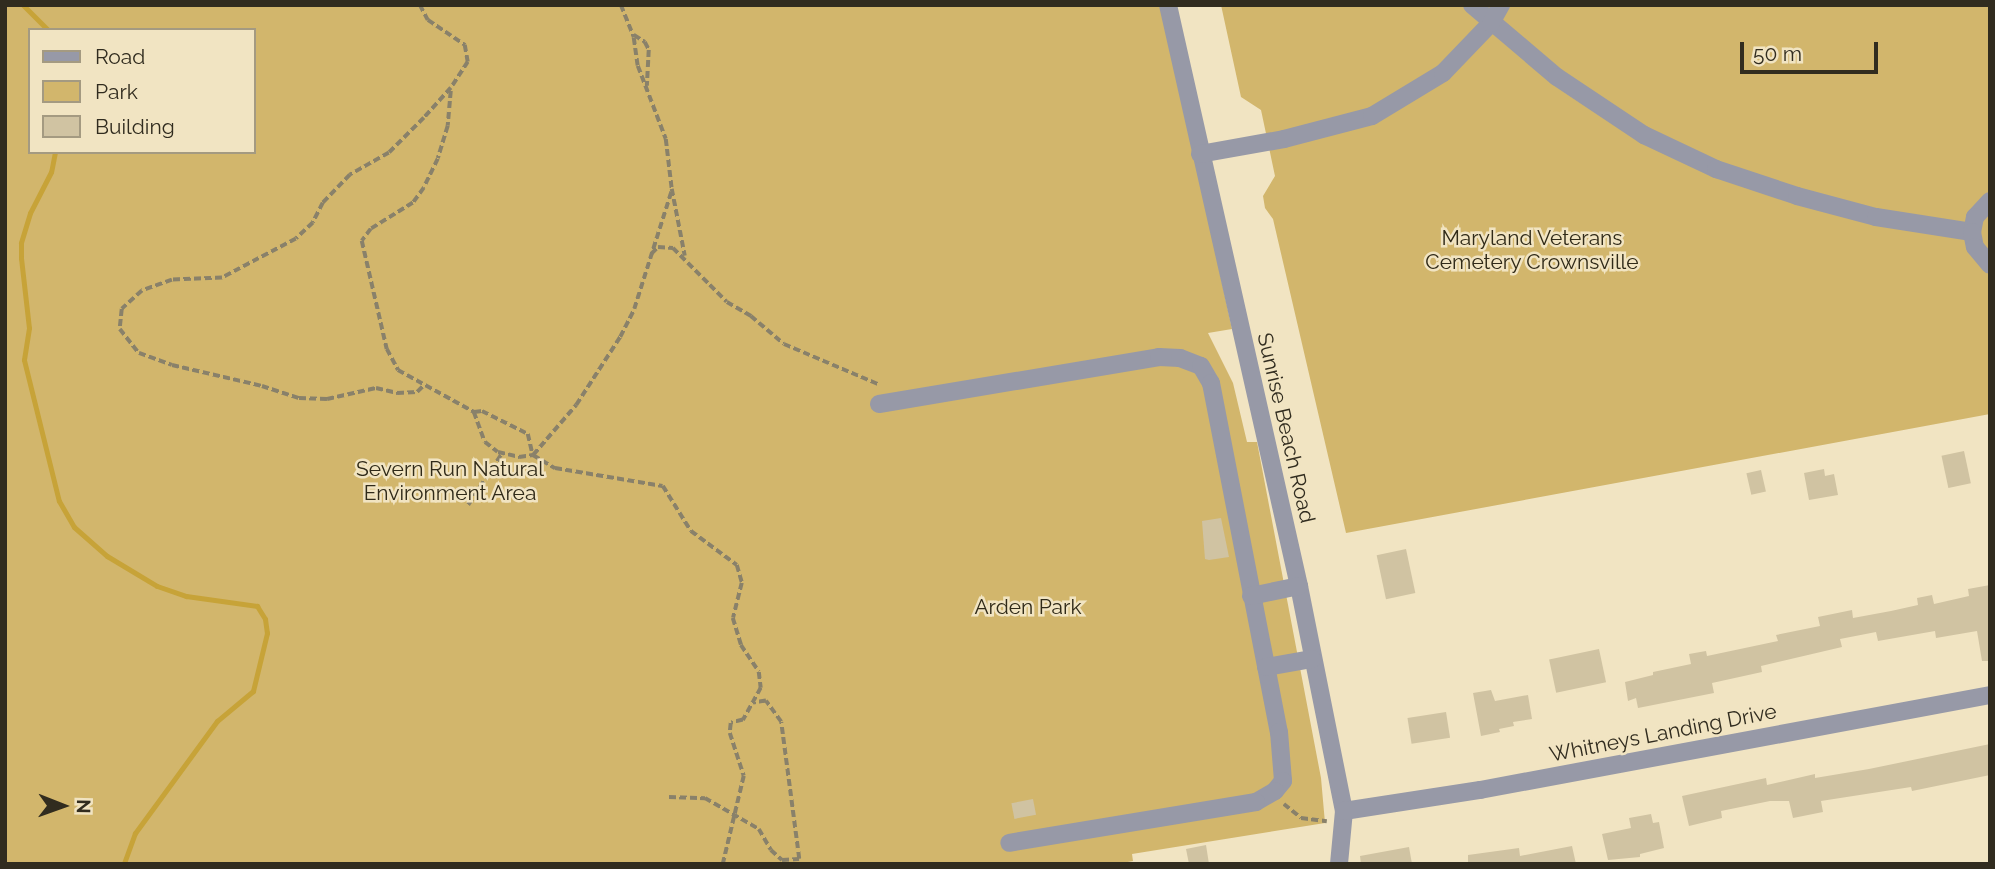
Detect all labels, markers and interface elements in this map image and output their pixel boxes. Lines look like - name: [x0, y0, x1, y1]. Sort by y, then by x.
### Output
- legend: [28, 28, 256, 154]
- scale bar: [1743, 28, 1881, 72]
- text: 50 m: [1753, 41, 1802, 66]
- text: Road: [95, 44, 145, 69]
- text: Park: [95, 79, 138, 104]
- text: Building: [95, 114, 175, 139]
- park label: Maryland Veterans Cemetery Crownsville: [1425, 225, 1639, 275]
- street label: Sunrise Beach Road: [1252, 330, 1320, 526]
- park label: Severn Run Natural Environment Area: [356, 456, 544, 506]
- park label: Arden Park: [974, 594, 1082, 620]
- street label: Whitneys Landing Drive: [1547, 699, 1779, 767]
- north arrow: [28, 771, 98, 841]
- text: N: [73, 799, 95, 814]

